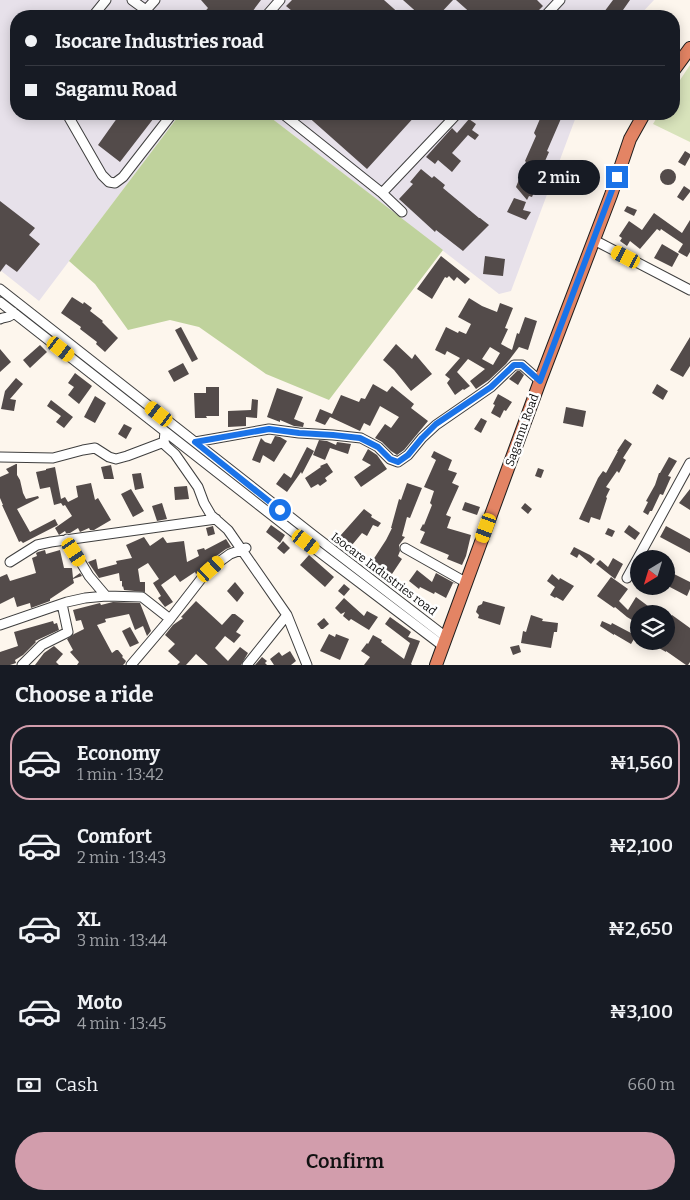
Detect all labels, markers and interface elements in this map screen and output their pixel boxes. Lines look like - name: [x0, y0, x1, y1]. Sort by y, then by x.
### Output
- text: Isocare Industries road: [55, 30, 264, 53]
- text: Sagamu Road: [55, 78, 177, 101]
- callout: 2 min: [517, 160, 600, 194]
- route end: [606, 166, 628, 188]
- text: 2 min: [538, 168, 580, 187]
- car: [609, 244, 642, 270]
- car: [44, 334, 77, 364]
- street label: Sagamu Road: [502, 392, 542, 468]
- car: [142, 399, 175, 429]
- route start: [269, 499, 291, 521]
- car: [473, 511, 498, 545]
- car: [289, 527, 322, 557]
- street label: Isocare Industries road: [328, 530, 440, 618]
- car: [59, 535, 88, 569]
- north arrow: [630, 550, 675, 595]
- map controls: [630, 550, 675, 650]
- car: [194, 553, 227, 585]
- button: layers: [630, 605, 675, 650]
- text: Choose a ride: [15, 681, 154, 708]
- icon: car: [17, 740, 62, 785]
- text: Economy: [77, 742, 160, 765]
- text: ₦1,560: [610, 751, 673, 774]
- text: 1 min · 13:42: [77, 765, 164, 784]
- icon: car: [17, 823, 62, 868]
- text: Comfort: [77, 825, 152, 848]
- text: ₦2,100: [609, 834, 673, 857]
- text: 2 min · 13:43: [77, 848, 166, 867]
- icon: car: [17, 906, 62, 951]
- text: XL: [77, 908, 101, 931]
- text: ₦2,650: [608, 917, 673, 940]
- text: 3 min · 13:44: [77, 931, 167, 950]
- icon: car: [17, 989, 62, 1034]
- text: Moto: [77, 991, 123, 1014]
- text: ₦3,100: [610, 1000, 673, 1023]
- text: 4 min · 13:45: [77, 1014, 166, 1033]
- icon: cash: [15, 1071, 43, 1099]
- text: Cash: [55, 1073, 98, 1096]
- text: 660 m: [627, 1075, 675, 1094]
- button: Confirm: [15, 1132, 675, 1190]

